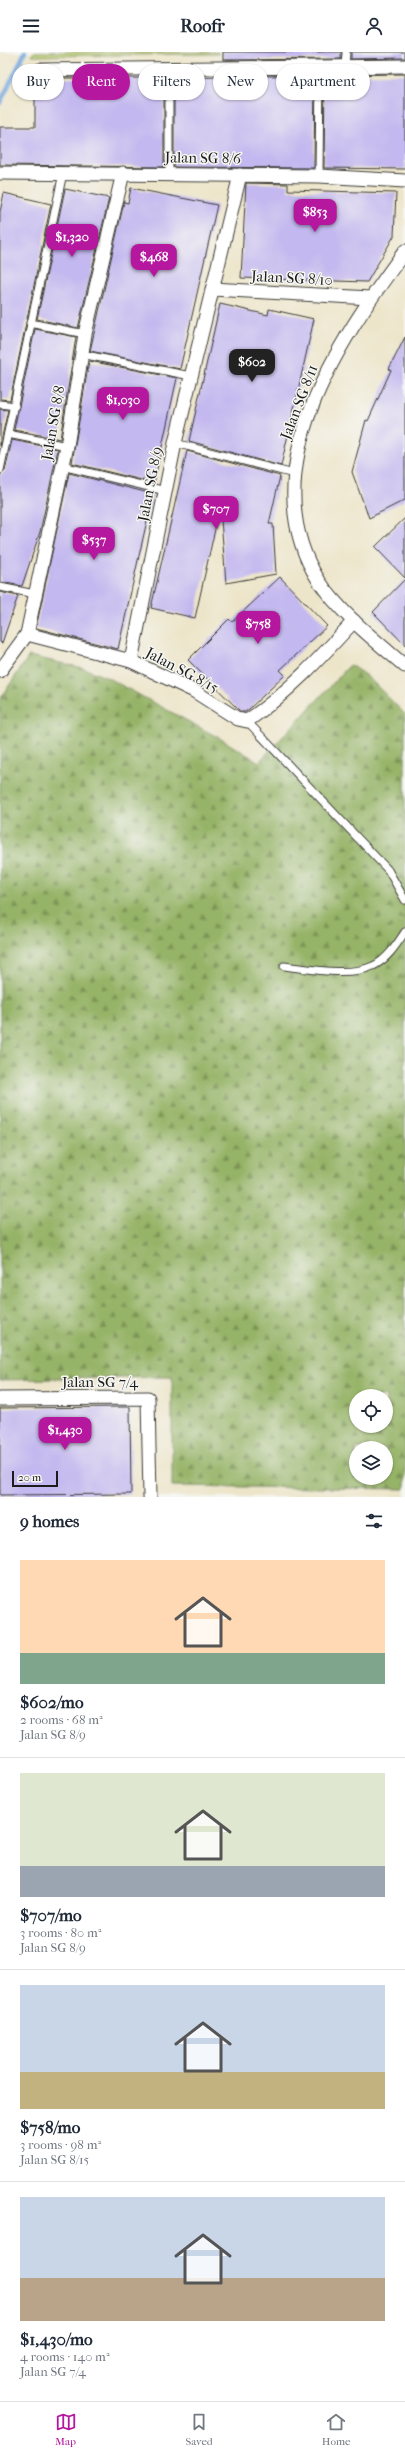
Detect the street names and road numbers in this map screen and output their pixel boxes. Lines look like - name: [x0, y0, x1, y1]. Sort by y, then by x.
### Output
- street label: Jalan SG 8/6: [164, 148, 242, 168]
- street label: Jalan SG 8/10: [250, 267, 333, 289]
- street label: Jalan SG 8/11: [276, 362, 322, 443]
- street label: Jalan SG 8/8: [37, 384, 68, 463]
- street label: Jalan SG 8/9: [134, 445, 166, 524]
- street label: Jalan SG 8/15: [142, 643, 221, 697]
- street label: Jalan SG 7/4: [61, 1373, 139, 1391]

